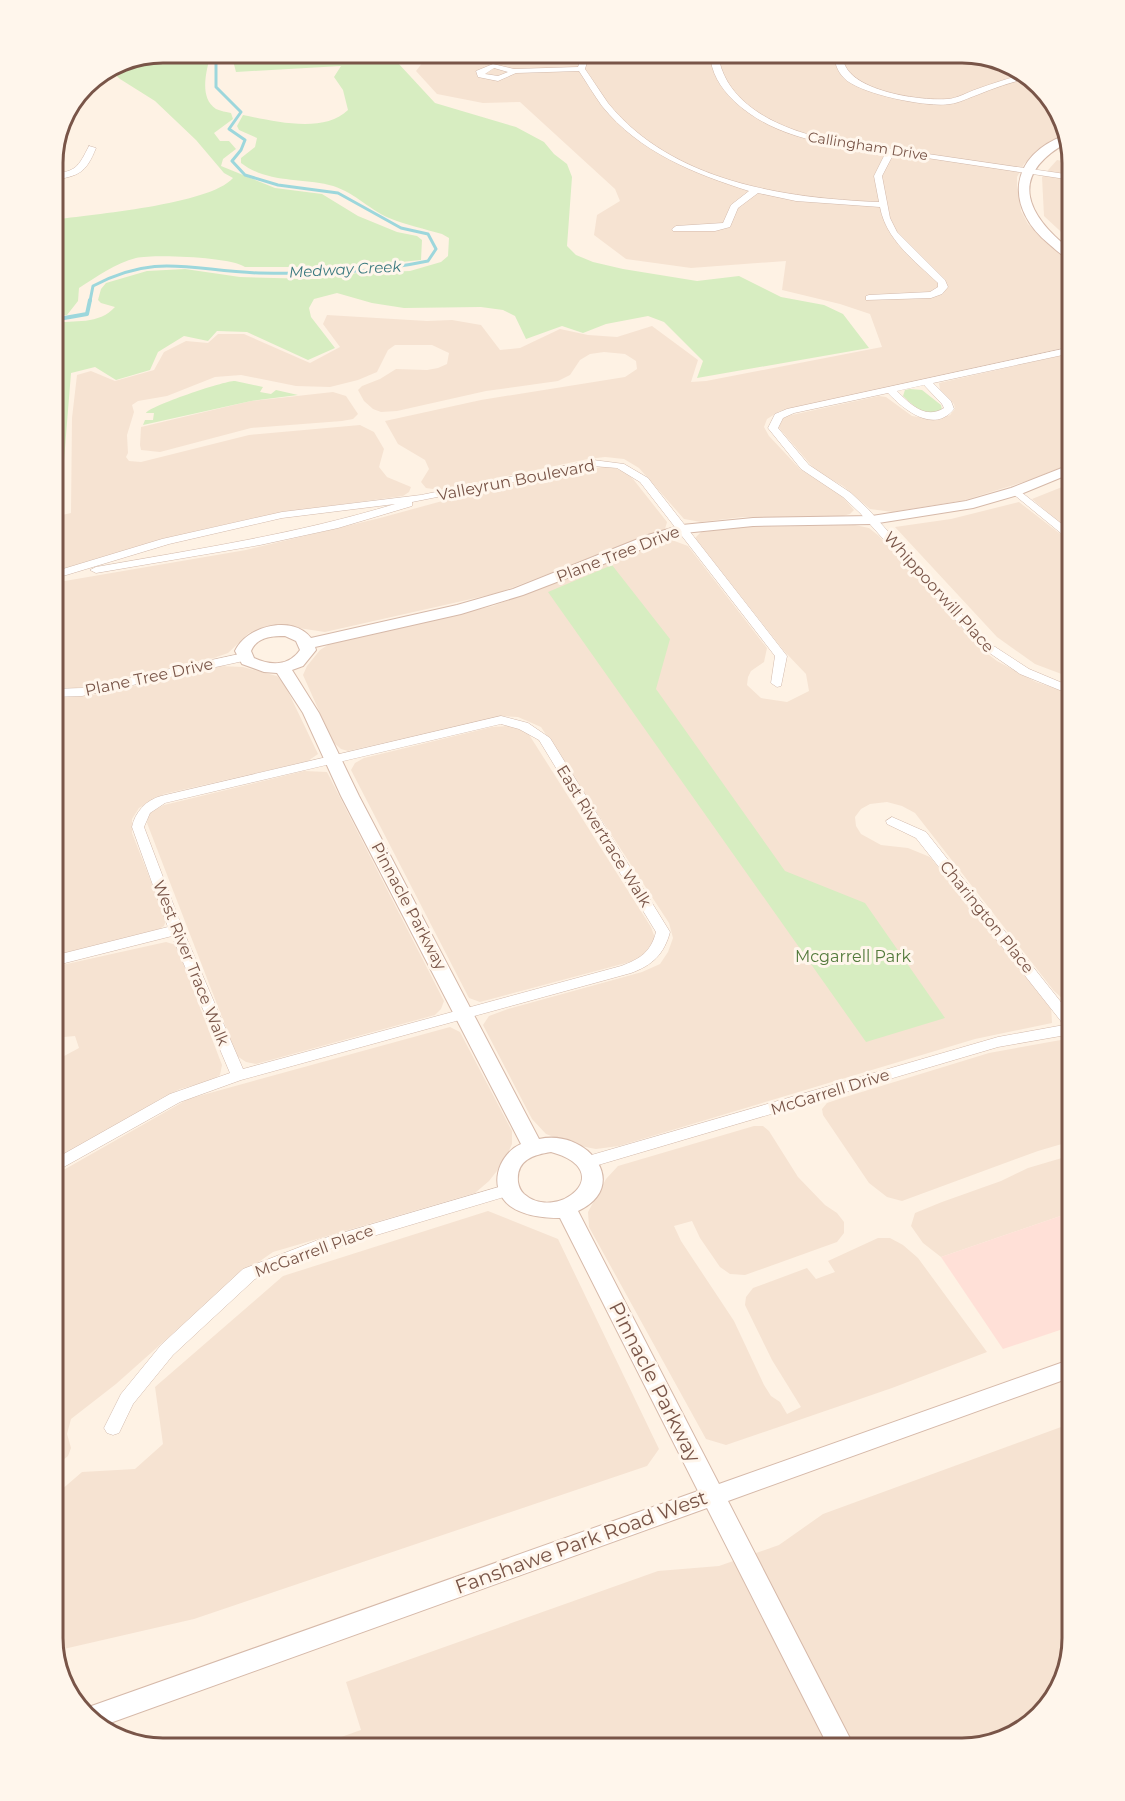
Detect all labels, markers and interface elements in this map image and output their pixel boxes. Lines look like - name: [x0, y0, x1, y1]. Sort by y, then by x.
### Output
- street label: Callingham Drive: [807, 128, 929, 164]
- water label: Medway Creek: [288, 257, 403, 281]
- street label: Valleyrun Boulevard: [436, 455, 596, 505]
- street label: Plane Tree Drive: [554, 522, 682, 586]
- street label: Whippoorwill Place: [880, 528, 998, 656]
- street label: Plane Tree Drive: [83, 654, 215, 700]
- street label: East Rivertrace Walk: [553, 762, 656, 911]
- street label: Pinnacle Parkway: [367, 839, 451, 973]
- street label: Charington Place: [936, 857, 1038, 977]
- street label: West River Trace Walk: [149, 878, 233, 1049]
- park label: Mcgarrell Park: [795, 947, 911, 966]
- street label: McGarrell Drive: [768, 1065, 892, 1119]
- street label: McGarrell Place: [252, 1221, 376, 1281]
- street label: Pinnacle Parkway: [604, 1298, 706, 1466]
- street label: Fanshawe Park Road West: [452, 1485, 710, 1599]

